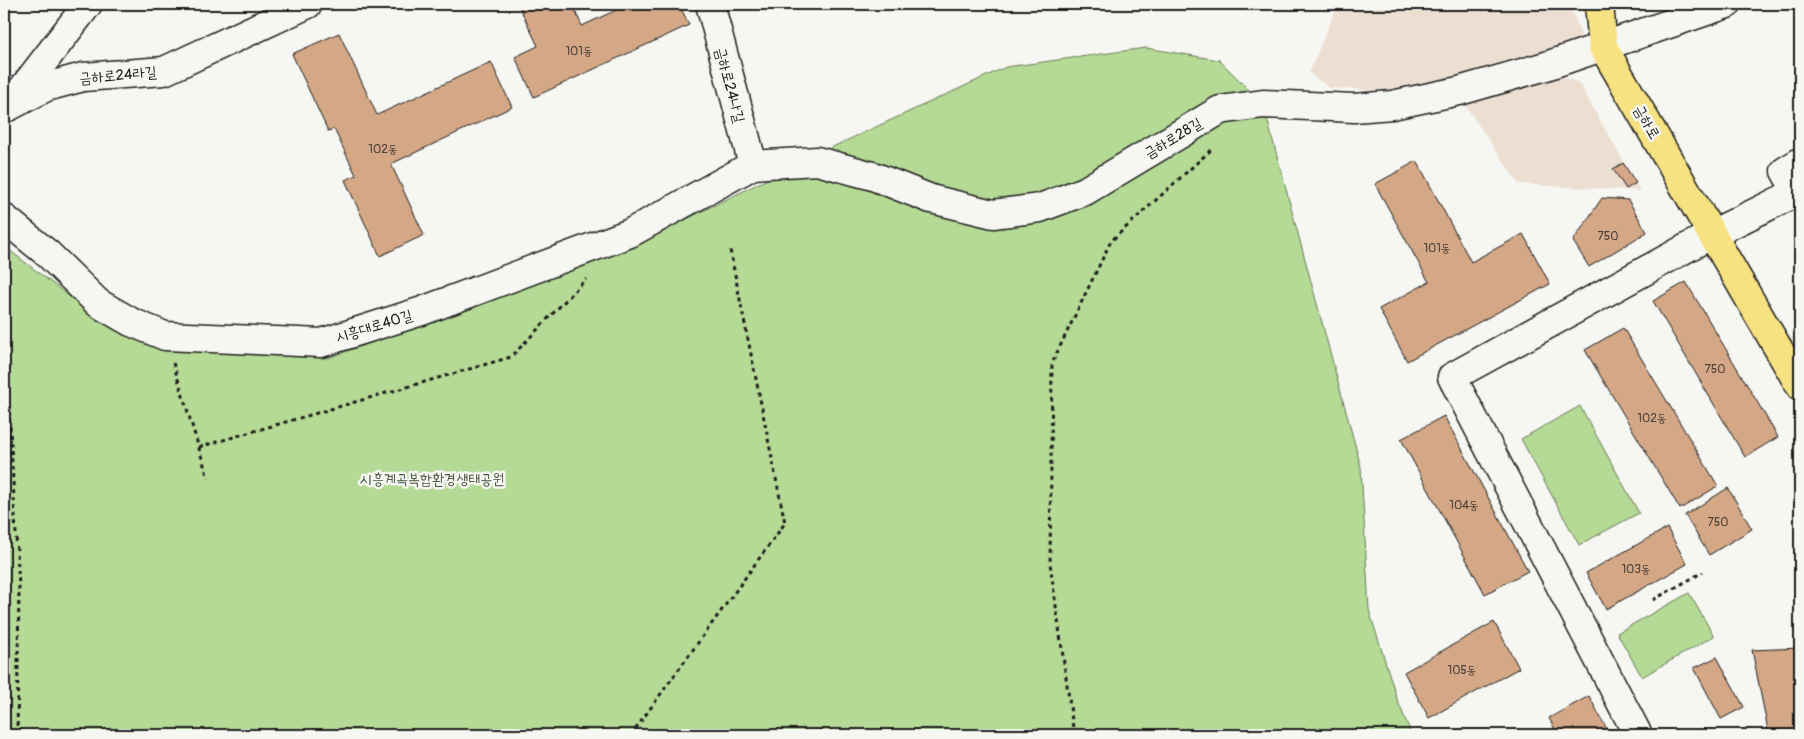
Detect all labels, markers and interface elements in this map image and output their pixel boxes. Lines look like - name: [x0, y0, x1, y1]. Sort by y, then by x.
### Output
- house number: 101동: [565, 44, 593, 59]
- street label: 금하로24나길: [710, 45, 749, 125]
- street label: 금하로24라길: [79, 63, 157, 88]
- street label: 금하로: [1629, 102, 1664, 143]
- street label: 금하로28길: [1141, 114, 1206, 163]
- house number: 102동: [368, 142, 398, 157]
- house number: 750: [1597, 229, 1619, 244]
- house number: 101동: [1423, 241, 1451, 256]
- street label: 시흥대로40길: [333, 306, 415, 347]
- house number: 750: [1704, 362, 1726, 377]
- house number: 102동: [1637, 411, 1667, 426]
- park label: 시흥계곡복합환경생태공원: [360, 470, 504, 489]
- house number: 104동: [1449, 498, 1479, 513]
- house number: 750: [1707, 515, 1729, 530]
- house number: 103동: [1621, 562, 1651, 577]
- house number: 105동: [1447, 663, 1477, 678]

